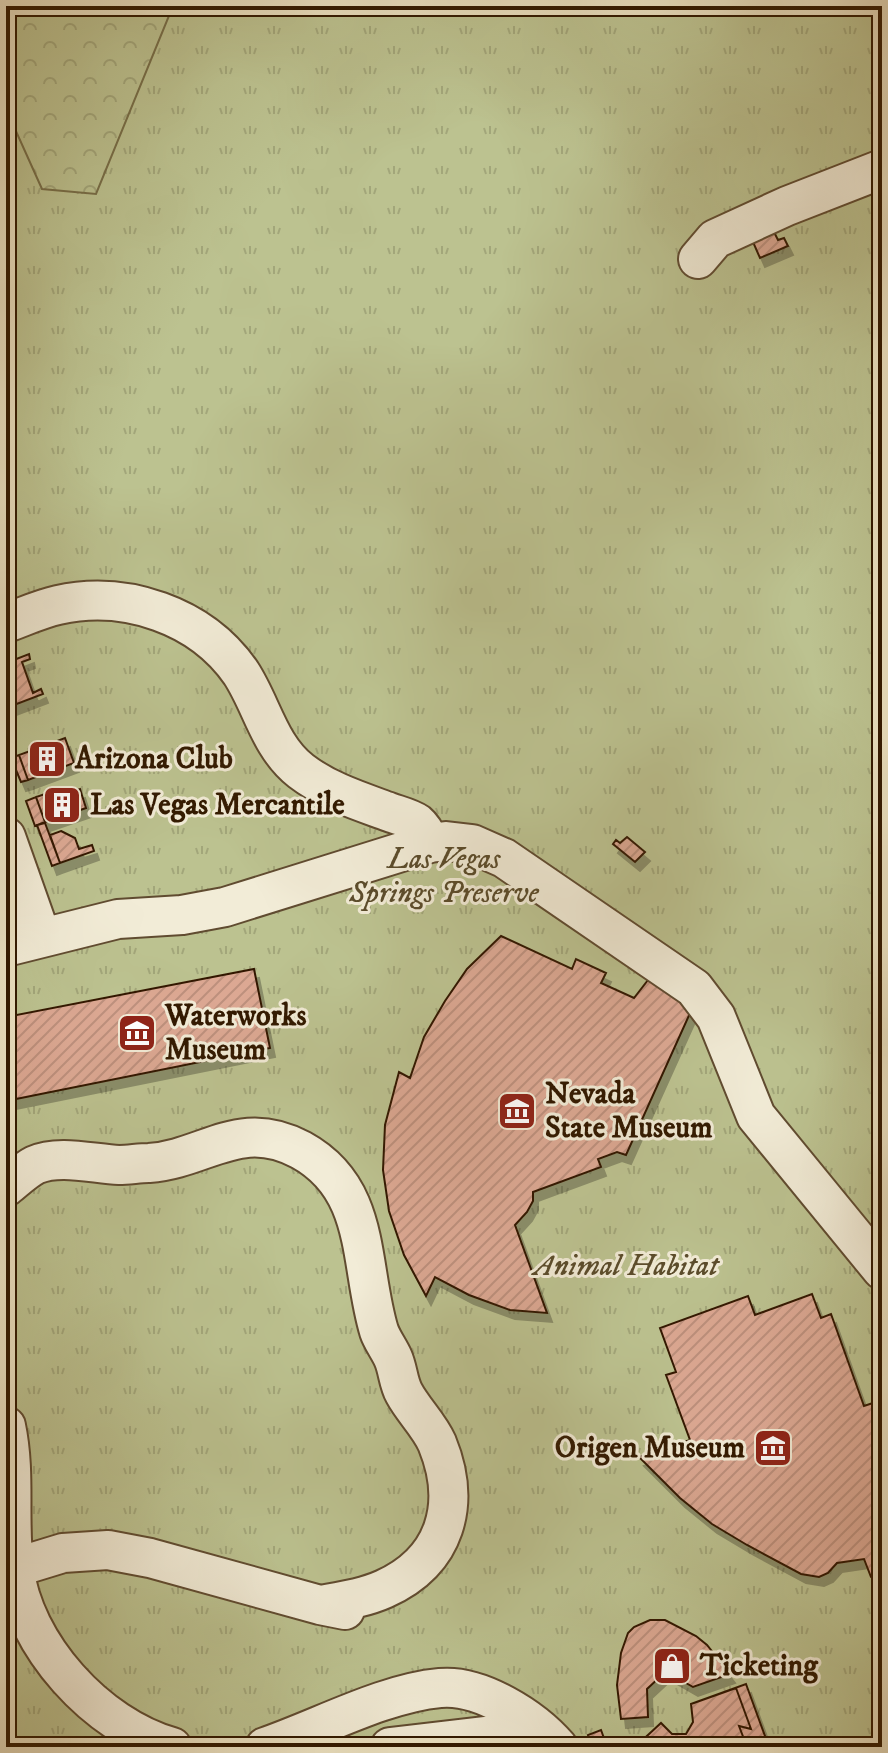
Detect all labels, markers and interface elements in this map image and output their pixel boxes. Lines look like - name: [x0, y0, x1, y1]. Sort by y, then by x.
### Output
- building icon: Arizona Club: [26, 738, 68, 780]
- place label: Arizona Club: [74, 741, 233, 778]
- building icon: Las Vegas Mercantile: [41, 784, 83, 826]
- place label: Las Vegas Mercantile: [90, 787, 345, 824]
- park label: Las Vegas Springs Preserve: [348, 841, 539, 912]
- place label: Waterworks Museum: [164, 998, 306, 1069]
- museum icon: Waterworks Museum: [116, 1012, 158, 1054]
- place label: Nevada State Museum: [545, 1076, 713, 1147]
- museum icon: Nevada State Museum: [496, 1090, 538, 1132]
- park label: Animal Habitat: [531, 1248, 720, 1285]
- museum icon: Origen Museum: [752, 1427, 794, 1469]
- place label: Origen Museum: [555, 1430, 745, 1467]
- shop icon: Ticketing: [651, 1645, 693, 1687]
- place label: Ticketing: [699, 1648, 819, 1685]

